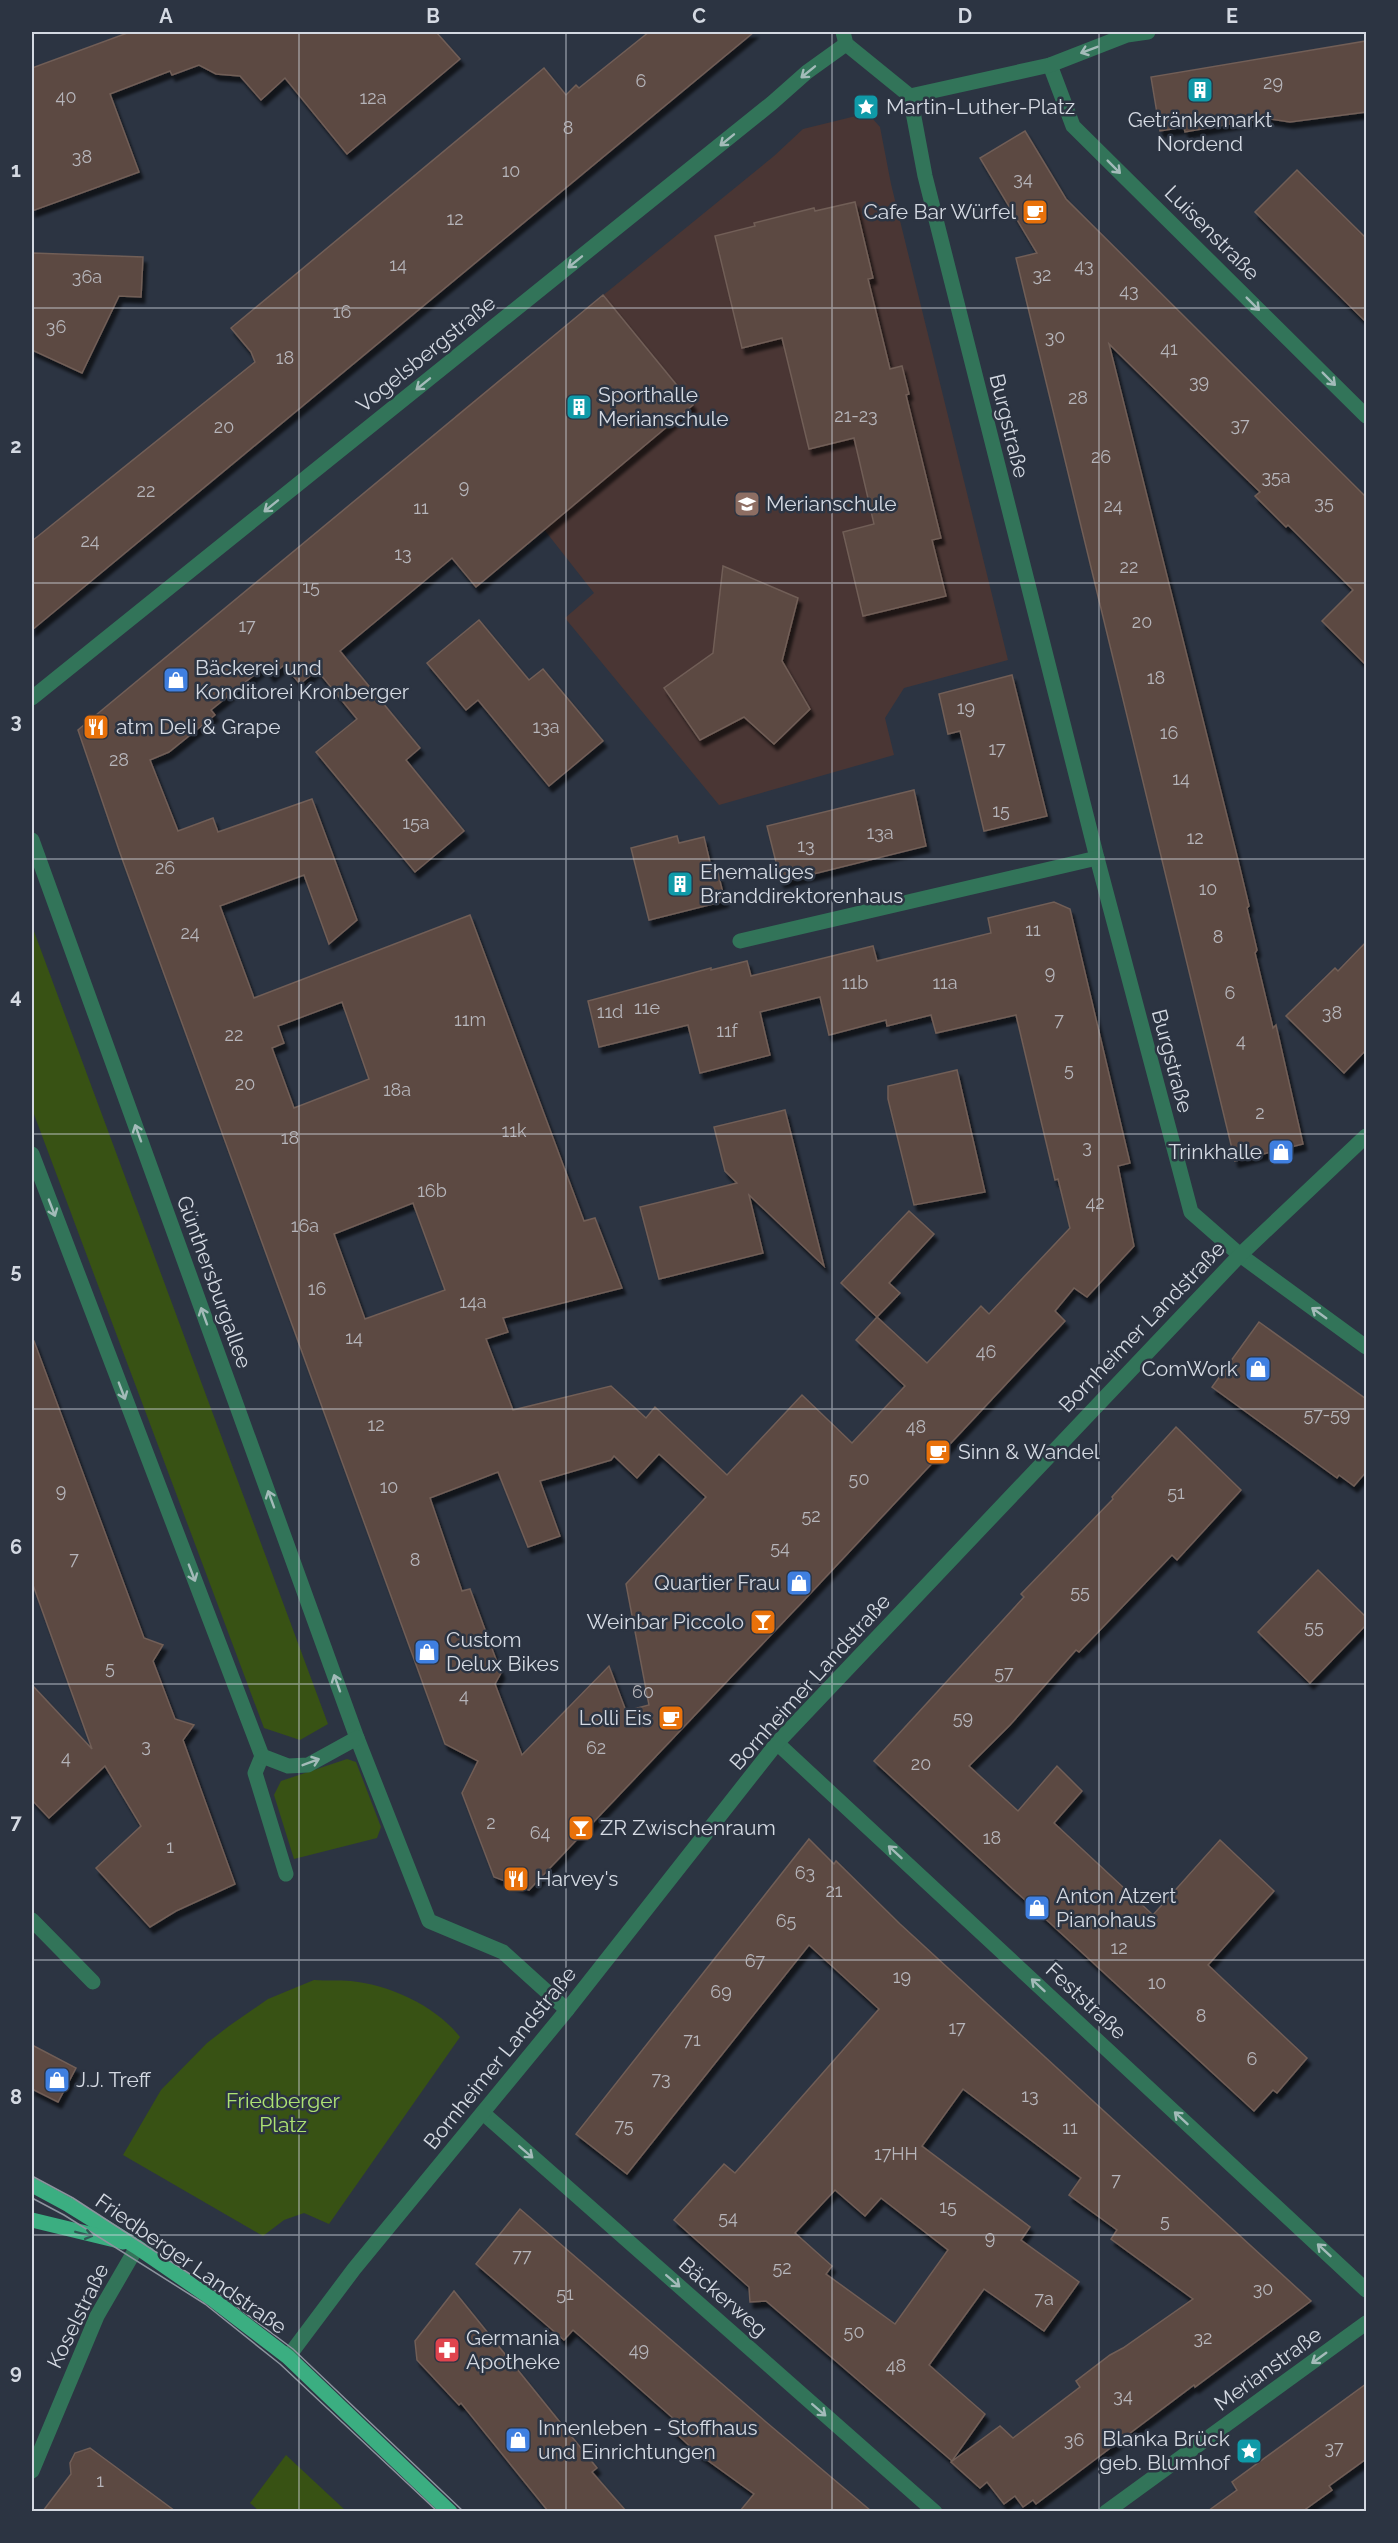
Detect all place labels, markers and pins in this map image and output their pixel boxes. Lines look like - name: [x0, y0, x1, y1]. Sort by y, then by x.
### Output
- building icon: Getränkemarkt Nordend: [1185, 75, 1215, 105]
- place icon: Martin-Luther-Platz: [851, 92, 881, 122]
- place label: Martin-Luther-Platz: [886, 94, 1075, 119]
- place label: Getränkemarkt Nordend: [1128, 107, 1272, 156]
- cafe icon: Cafe Bar Würfel: [1020, 197, 1050, 227]
- place label: Cafe Bar Würfel: [863, 199, 1016, 224]
- place label: Sporthalle Merianschule: [598, 382, 729, 431]
- building icon: Sporthalle Merianschule: [564, 392, 594, 422]
- school or university icon: Merianschule: [732, 489, 762, 519]
- place label: Merianschule: [766, 491, 897, 516]
- place label: Bäckerei und Konditorei Kronberger: [195, 655, 410, 704]
- shop icon: Bäckerei und Konditorei Kronberger: [161, 665, 191, 695]
- restaurant icon: atm Deli & Grape: [81, 712, 111, 742]
- place label: atm Deli & Grape: [116, 714, 281, 739]
- place label: Ehemaliges Branddirektorenhaus: [700, 859, 903, 908]
- building icon: Ehemaliges Branddirektorenhaus: [665, 869, 695, 899]
- shop icon: Trinkhalle: [1266, 1137, 1296, 1167]
- place label: Trinkhalle: [1168, 1139, 1262, 1164]
- shop icon: ComWork: [1243, 1354, 1273, 1384]
- place label: ComWork: [1141, 1356, 1238, 1381]
- cafe icon: Sinn & Wandel: [923, 1437, 953, 1467]
- place label: Sinn & Wandel: [958, 1439, 1100, 1464]
- shop icon: Quartier Frau: [784, 1568, 814, 1598]
- place label: Quartier Frau: [654, 1570, 780, 1595]
- bar icon: Weinbar Piccolo: [748, 1607, 778, 1637]
- place label: Weinbar Piccolo: [586, 1609, 744, 1634]
- place label: Custom Delux Bikes: [446, 1627, 559, 1676]
- shop icon: Custom Delux Bikes: [412, 1637, 442, 1667]
- cafe icon: Lolli Eis: [656, 1703, 686, 1733]
- place label: Lolli Eis: [579, 1705, 652, 1730]
- bar icon: ZR Zwischenraum: [566, 1813, 596, 1843]
- place label: ZR Zwischenraum: [600, 1815, 776, 1840]
- restaurant icon: Harvey's: [501, 1864, 531, 1894]
- place label: Harvey's: [536, 1866, 619, 1891]
- place label: Anton Atzert Pianohaus: [1056, 1883, 1176, 1932]
- shop icon: Anton Atzert Pianohaus: [1022, 1893, 1052, 1923]
- shop icon: J.J. Treff: [42, 2065, 72, 2095]
- place label: J.J. Treff: [76, 2067, 152, 2092]
- place label: Germania Apotheke: [466, 2325, 560, 2374]
- pharmacy icon: Germania Apotheke: [432, 2335, 462, 2365]
- place label: Innenleben - Stoffhaus und Einrichtungen: [538, 2415, 758, 2464]
- shop icon: Innenleben - Stoffhaus und Einrichtungen: [503, 2425, 533, 2455]
- place label: Blanka Brück geb. Blumhof: [1099, 2426, 1231, 2475]
- place icon: Blanka Brück geb. Blumhof: [1234, 2436, 1264, 2466]

